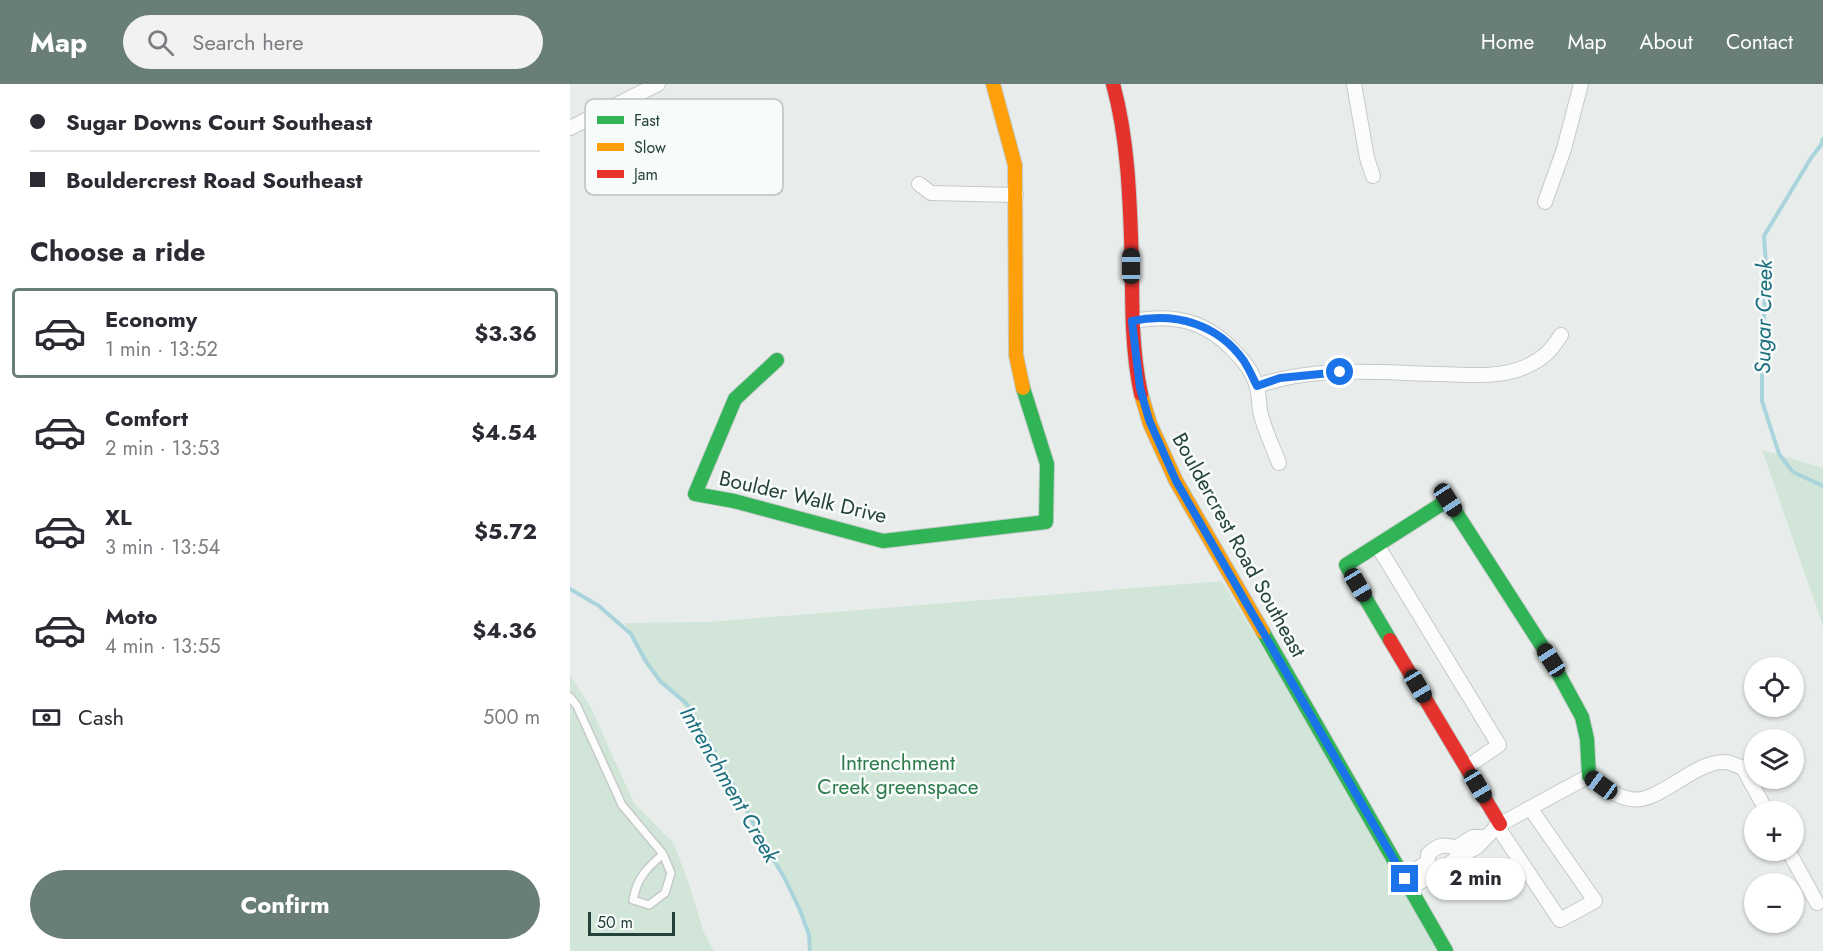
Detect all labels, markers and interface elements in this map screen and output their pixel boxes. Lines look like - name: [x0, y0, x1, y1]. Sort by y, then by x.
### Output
- search box: [123, 15, 543, 69]
- text: Map: [30, 22, 87, 63]
- icon: search: [144, 26, 177, 59]
- text: Search here: [192, 26, 304, 58]
- text: Home: [1481, 27, 1534, 57]
- text: Map: [1567, 27, 1607, 57]
- text: About: [1640, 27, 1693, 57]
- text: Contact: [1726, 27, 1793, 57]
- legend: [585, 99, 783, 195]
- text: Sugar Downs Court Southeast: [66, 106, 372, 138]
- text: Fast: [634, 109, 660, 132]
- text: Slow: [634, 136, 666, 159]
- text: Jam: [632, 163, 658, 186]
- text: Bouldercrest Road Southeast: [66, 164, 363, 196]
- text: Choose a ride: [30, 232, 205, 271]
- car: [1122, 248, 1140, 284]
- water label: Sugar Creek: [1746, 258, 1780, 374]
- text: Economy: [105, 303, 197, 335]
- icon: car: [33, 306, 87, 360]
- text: $3.36: [475, 317, 537, 349]
- text: 1 min · 13:52: [105, 335, 218, 364]
- route start: [1326, 358, 1353, 385]
- text: Comfort: [105, 402, 188, 434]
- icon: car: [33, 405, 87, 459]
- text: $4.54: [471, 416, 537, 448]
- street label: Bouldercrest Road Southeast: [1165, 427, 1313, 663]
- text: 2 min · 13:53: [105, 434, 220, 463]
- street label: Boulder Walk Drive: [716, 463, 890, 531]
- car: [1431, 480, 1465, 520]
- text: XL: [105, 501, 132, 533]
- icon: car: [33, 504, 87, 558]
- text: $5.72: [474, 515, 537, 547]
- text: 3 min · 13:54: [105, 533, 220, 562]
- car: [1341, 565, 1375, 605]
- text: Moto: [105, 600, 158, 632]
- icon: car: [33, 603, 87, 657]
- text: $4.36: [472, 614, 537, 646]
- text: 4 min · 13:55: [105, 632, 220, 661]
- car: [1534, 640, 1568, 680]
- map controls: [1744, 657, 1804, 933]
- button: locate: [1744, 657, 1804, 717]
- car: [1401, 666, 1435, 706]
- water label: Intrenchment Creek: [672, 700, 789, 870]
- icon: cash: [30, 701, 63, 734]
- text: Cash: [78, 701, 124, 733]
- text: 500 m: [483, 703, 540, 732]
- button: layers: [1744, 729, 1804, 789]
- park label: Intrenchment Creek greenspace: [817, 748, 979, 802]
- car: [1461, 766, 1495, 806]
- car: [1581, 767, 1621, 803]
- button: +: [1744, 801, 1804, 861]
- callout: 2 min: [1426, 858, 1525, 900]
- text: 2 min: [1449, 864, 1502, 893]
- route end: [1391, 865, 1418, 892]
- button: Confirm: [30, 870, 540, 939]
- button: −: [1744, 873, 1804, 933]
- scale bar: [588, 909, 675, 936]
- text: 50 m: [597, 911, 633, 934]

